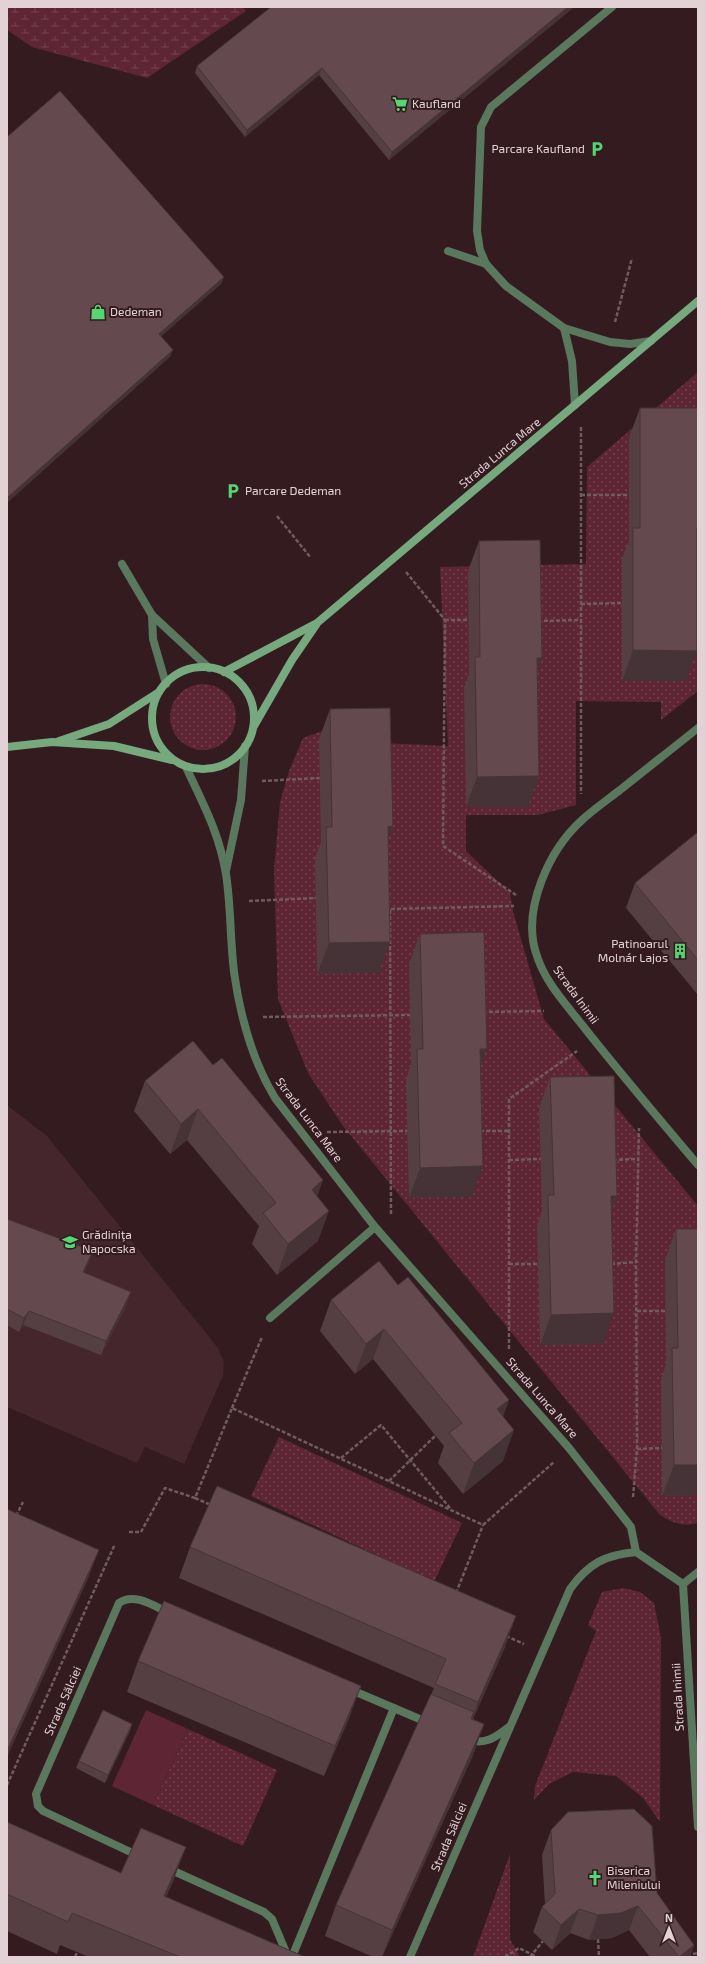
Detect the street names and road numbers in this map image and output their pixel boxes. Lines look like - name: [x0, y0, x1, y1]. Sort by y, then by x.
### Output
- street label: Strada Lunca Mare: [456, 414, 543, 490]
- street label: Strada Inimii: [551, 963, 603, 1026]
- street label: Strada Lunca Mare: [273, 1074, 346, 1164]
- street label: Strada Lunca Mare: [504, 1354, 582, 1440]
- street label: Strada Inimii: [668, 1663, 686, 1732]
- street label: Strada Sălciei: [41, 1664, 84, 1737]
- street label: Strada Sălciei: [427, 1800, 469, 1873]

